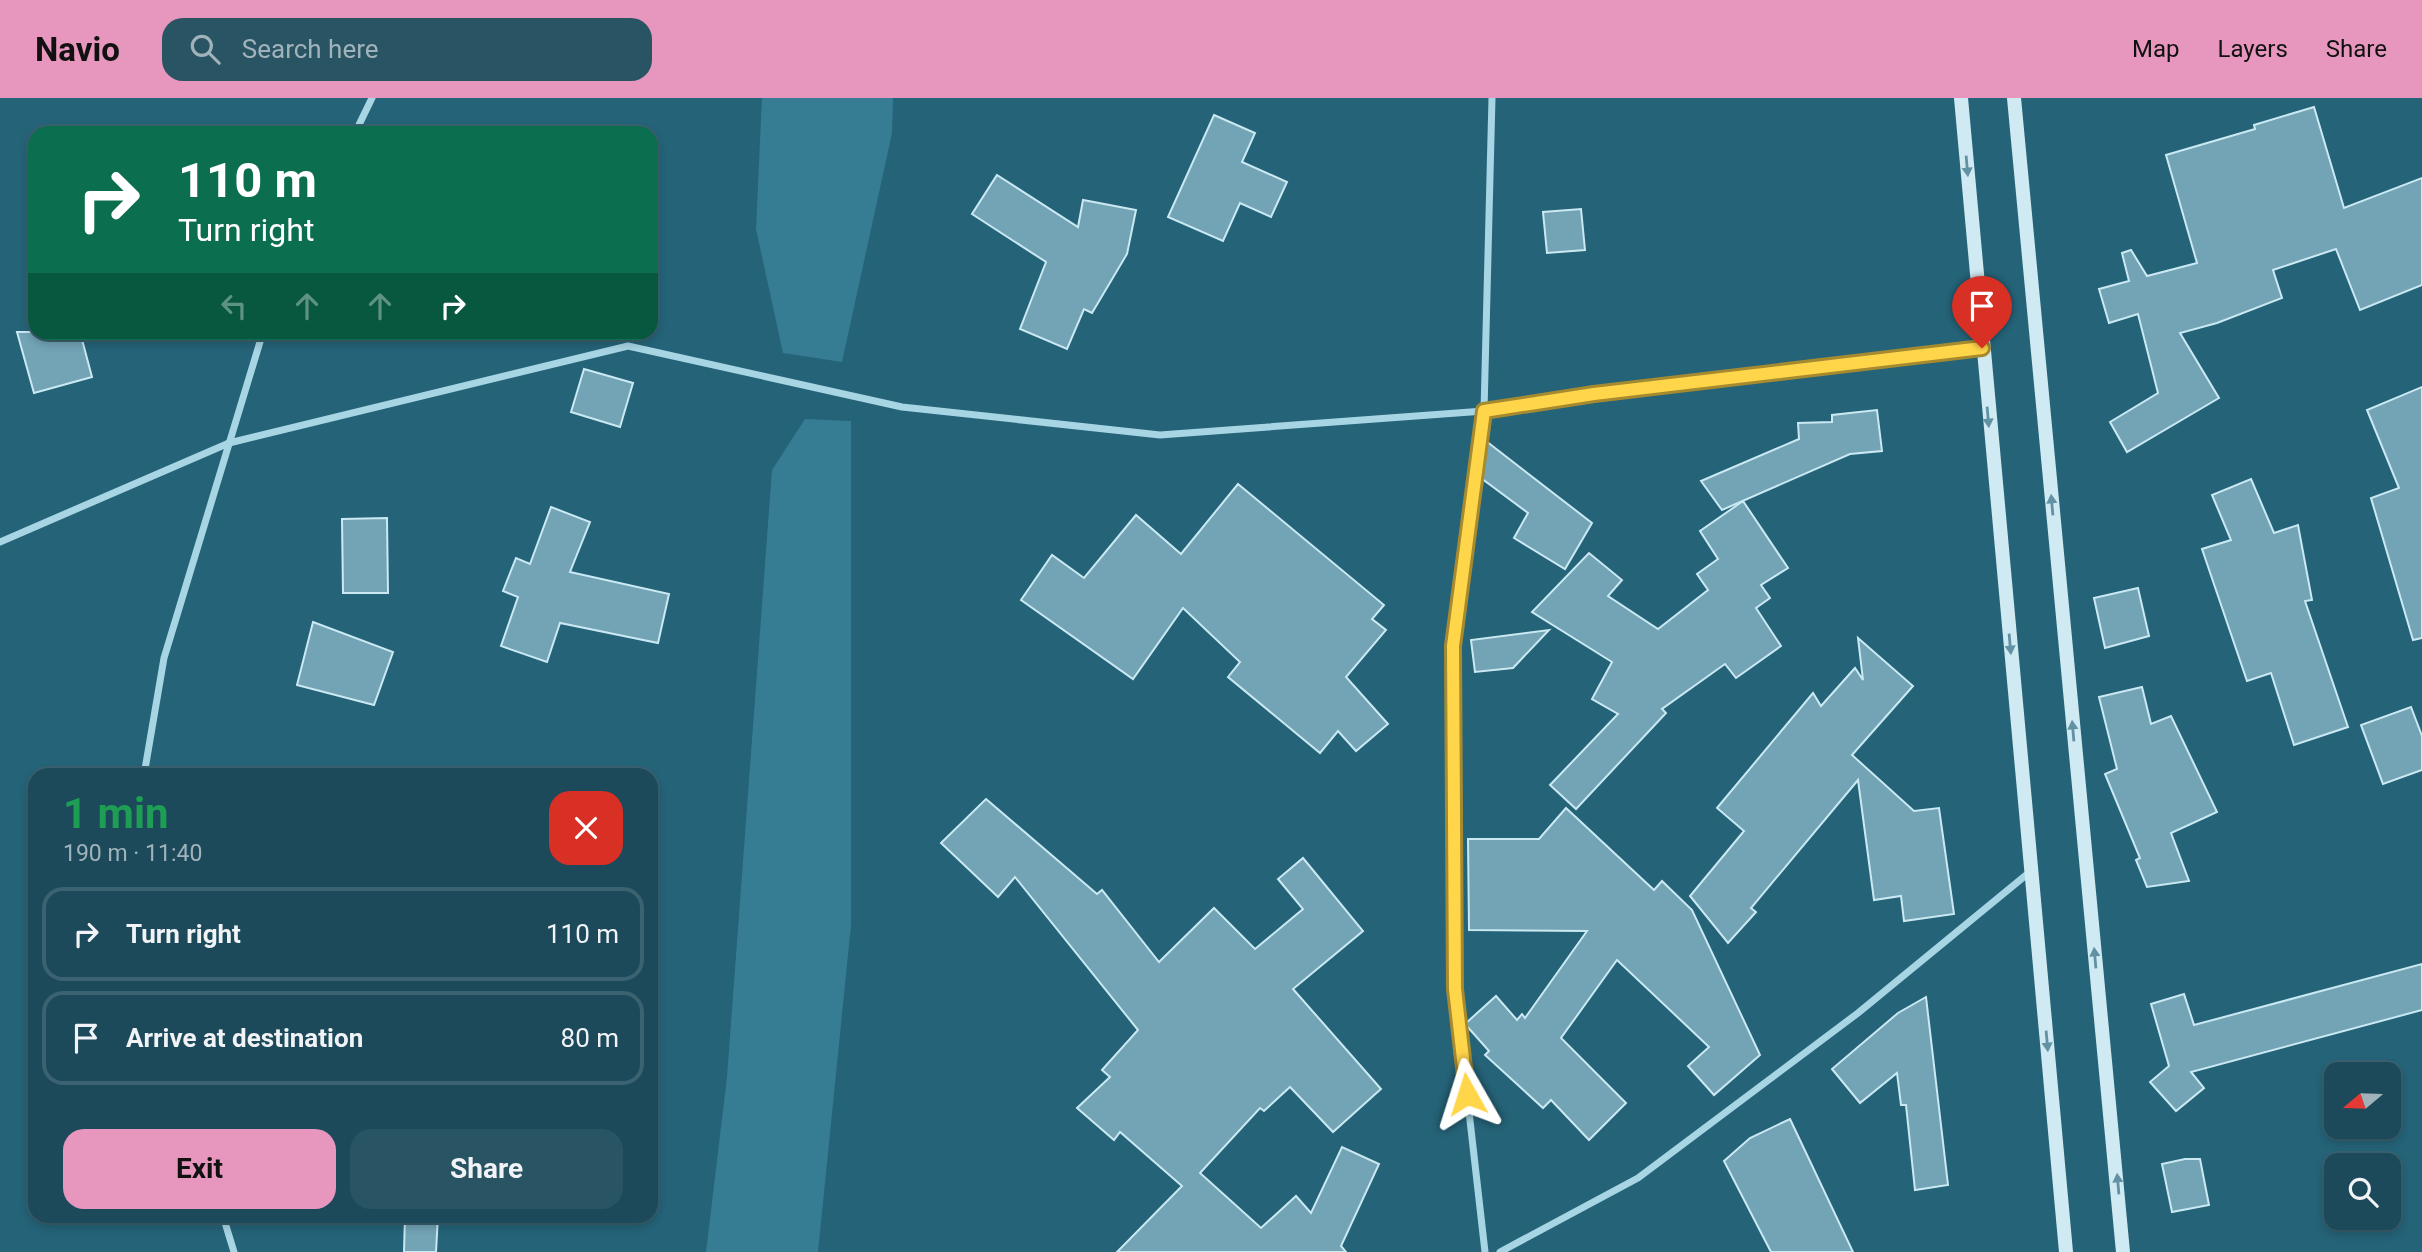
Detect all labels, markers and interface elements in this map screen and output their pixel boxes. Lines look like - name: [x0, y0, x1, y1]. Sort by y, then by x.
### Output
- search box: [162, 18, 652, 81]
- text: Navio: [35, 30, 120, 69]
- icon: search: [186, 30, 224, 68]
- text: Search here: [242, 34, 379, 64]
- text: Map: [2132, 35, 2180, 63]
- text: Layers: [2218, 35, 2288, 63]
- text: Share: [2326, 35, 2387, 63]
- text: 110 m: [178, 152, 317, 209]
- icon: right: [63, 154, 154, 245]
- one-way arrow: [1962, 155, 1973, 177]
- text: Turn right: [178, 211, 314, 249]
- pin: [1952, 276, 2012, 348]
- icon: left: [215, 287, 253, 325]
- icon: ahead: [288, 287, 326, 325]
- icon: ahead: [361, 287, 399, 325]
- icon: right: [434, 287, 472, 325]
- icon: arrive: [1963, 287, 2001, 325]
- one-way arrow: [1983, 406, 1994, 428]
- one-way arrow: [2046, 493, 2057, 515]
- one-way arrow: [2005, 633, 2016, 655]
- one-way arrow: [2068, 720, 2079, 742]
- text: 1 min: [63, 789, 169, 838]
- button: close: [549, 791, 623, 865]
- text: 190 m · 11:40: [63, 840, 202, 867]
- icon: right: [67, 915, 105, 953]
- text: Turn right: [126, 919, 241, 949]
- text: 110 m: [546, 919, 619, 949]
- one-way arrow: [2089, 946, 2100, 968]
- icon: arrive: [67, 1019, 105, 1057]
- text: Arrive at destination: [126, 1023, 363, 1053]
- text: 80 m: [561, 1023, 619, 1053]
- one-way arrow: [2042, 1030, 2053, 1052]
- position arrow: [1430, 1057, 1504, 1131]
- north arrow: [2324, 1062, 2401, 1139]
- map controls: [2324, 1062, 2401, 1230]
- button: Exit: [63, 1129, 336, 1209]
- button: Share: [350, 1129, 623, 1209]
- button: search: [2324, 1153, 2401, 1230]
- one-way arrow: [2112, 1173, 2123, 1195]

